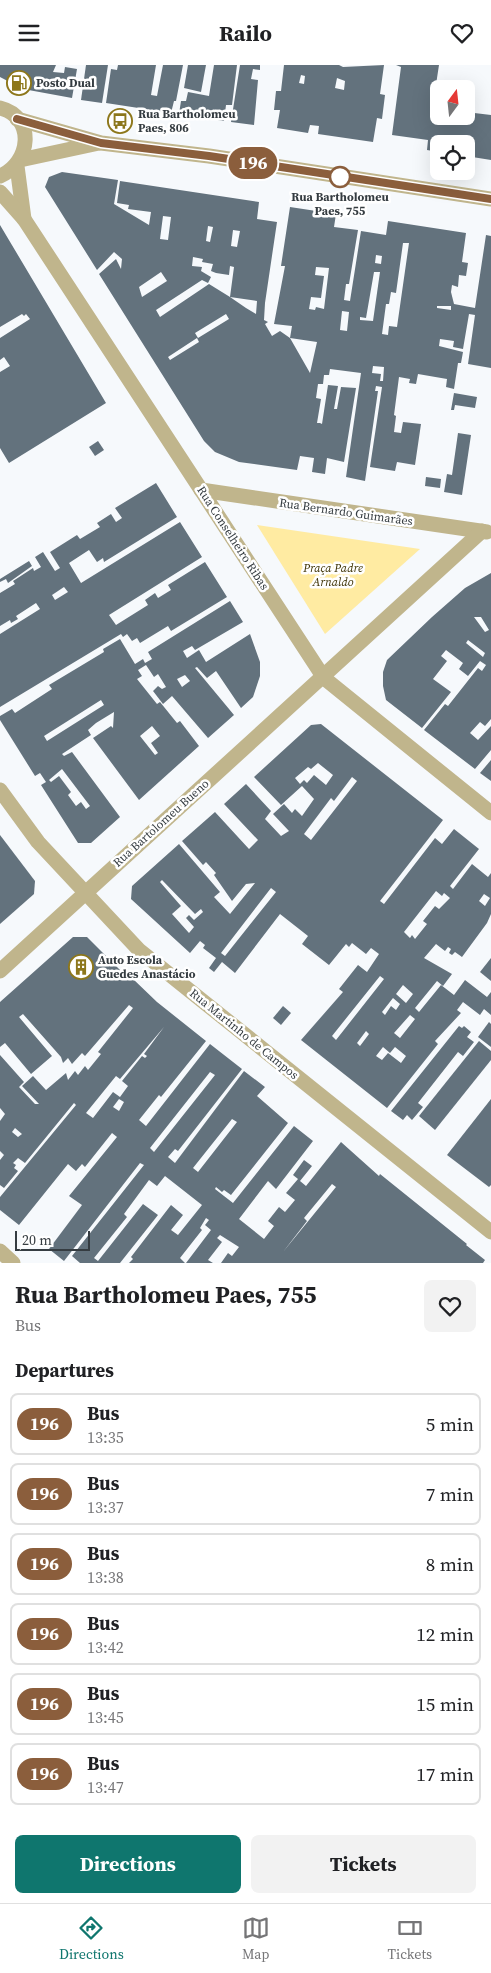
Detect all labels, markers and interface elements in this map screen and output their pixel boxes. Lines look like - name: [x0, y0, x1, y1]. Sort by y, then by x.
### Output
- text: Railo: [219, 18, 272, 48]
- icon: menu: [15, 19, 43, 47]
- icon: heart: [448, 19, 476, 47]
- fuel station icon: Posto Dual: [6, 70, 32, 96]
- place label: Posto Dual: [36, 75, 95, 91]
- north arrow: [430, 80, 475, 125]
- map controls: [430, 80, 475, 180]
- place label: Rua Bartholomeu Paes, 806: [138, 106, 236, 136]
- bus stop icon: Rua Bartholomeu Paes, 806: [107, 108, 133, 134]
- button: locate: [430, 135, 475, 180]
- line badge: 196: [224, 147, 282, 179]
- text: 196: [238, 150, 268, 175]
- marker: Rua Bartholomeu Paes, 755: [329, 166, 351, 188]
- place label: Rua Bartholomeu Paes, 755: [291, 189, 389, 219]
- street label: Rua Conselheiro Ribas: [193, 483, 273, 593]
- street label: Rua Bernardo Guimarães: [278, 495, 414, 529]
- park label: Praça Padre Arnaldo: [302, 560, 363, 590]
- street label: Rua Bartolomeu Bueno: [110, 775, 213, 870]
- place label: Auto Escola Guedes Anastácio: [98, 952, 196, 982]
- building icon: Auto Escola Guedes Anastácio: [68, 954, 94, 980]
- street label: Rua Martinho de Campos: [186, 985, 302, 1083]
- scale bar: [15, 1228, 90, 1251]
- text: 20 m: [22, 1230, 52, 1250]
- text: Rua Bartholomeu Paes, 755: [15, 1278, 317, 1311]
- button: heart: [424, 1280, 476, 1332]
- text: Bus: [15, 1314, 41, 1336]
- text: Departures: [15, 1357, 114, 1383]
- text: Bus: [87, 1400, 119, 1426]
- text: 196: [30, 1411, 59, 1436]
- text: 5 min: [426, 1411, 474, 1437]
- text: 13:35: [87, 1426, 124, 1448]
- text: Bus: [87, 1470, 119, 1496]
- text: 196: [30, 1481, 59, 1506]
- text: 7 min: [426, 1481, 474, 1507]
- text: 13:37: [87, 1496, 124, 1518]
- text: Bus: [87, 1540, 119, 1566]
- text: 196: [30, 1551, 59, 1576]
- text: 8 min: [426, 1551, 474, 1577]
- text: 13:38: [87, 1566, 124, 1588]
- text: Bus: [87, 1610, 119, 1636]
- text: 196: [30, 1621, 59, 1646]
- text: 12 min: [416, 1621, 474, 1647]
- text: 13:42: [87, 1636, 124, 1658]
- text: Bus: [87, 1680, 119, 1706]
- text: 196: [30, 1691, 59, 1716]
- text: 15 min: [416, 1691, 474, 1717]
- text: 13:45: [87, 1706, 124, 1728]
- text: Bus: [87, 1750, 119, 1776]
- text: 196: [30, 1761, 59, 1786]
- text: 17 min: [416, 1761, 474, 1787]
- text: 13:47: [87, 1776, 124, 1798]
- button: Directions: [15, 1835, 241, 1893]
- button: Tickets: [251, 1835, 476, 1893]
- tab: Directions: [59, 1914, 124, 1964]
- tab: Map: [242, 1914, 270, 1964]
- tab: Tickets: [388, 1914, 432, 1964]

